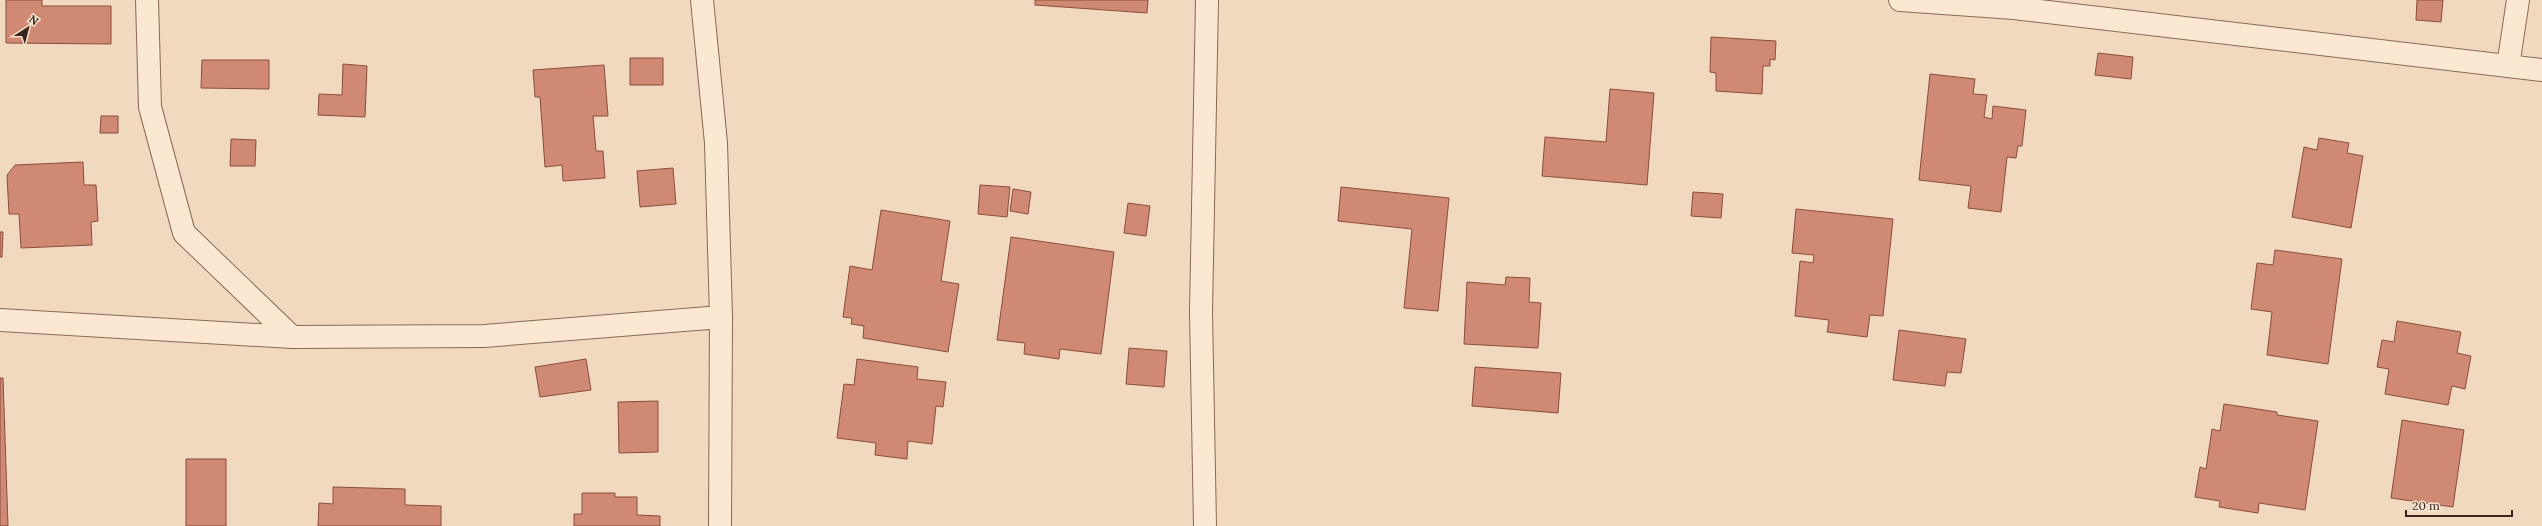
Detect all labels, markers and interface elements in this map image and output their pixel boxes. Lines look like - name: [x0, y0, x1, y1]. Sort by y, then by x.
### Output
- north arrow: [8, 8, 48, 48]
- text: N: [26, 12, 42, 28]
- scale bar: [2406, 492, 2512, 518]
- text: 20 m: [2412, 498, 2440, 513]

